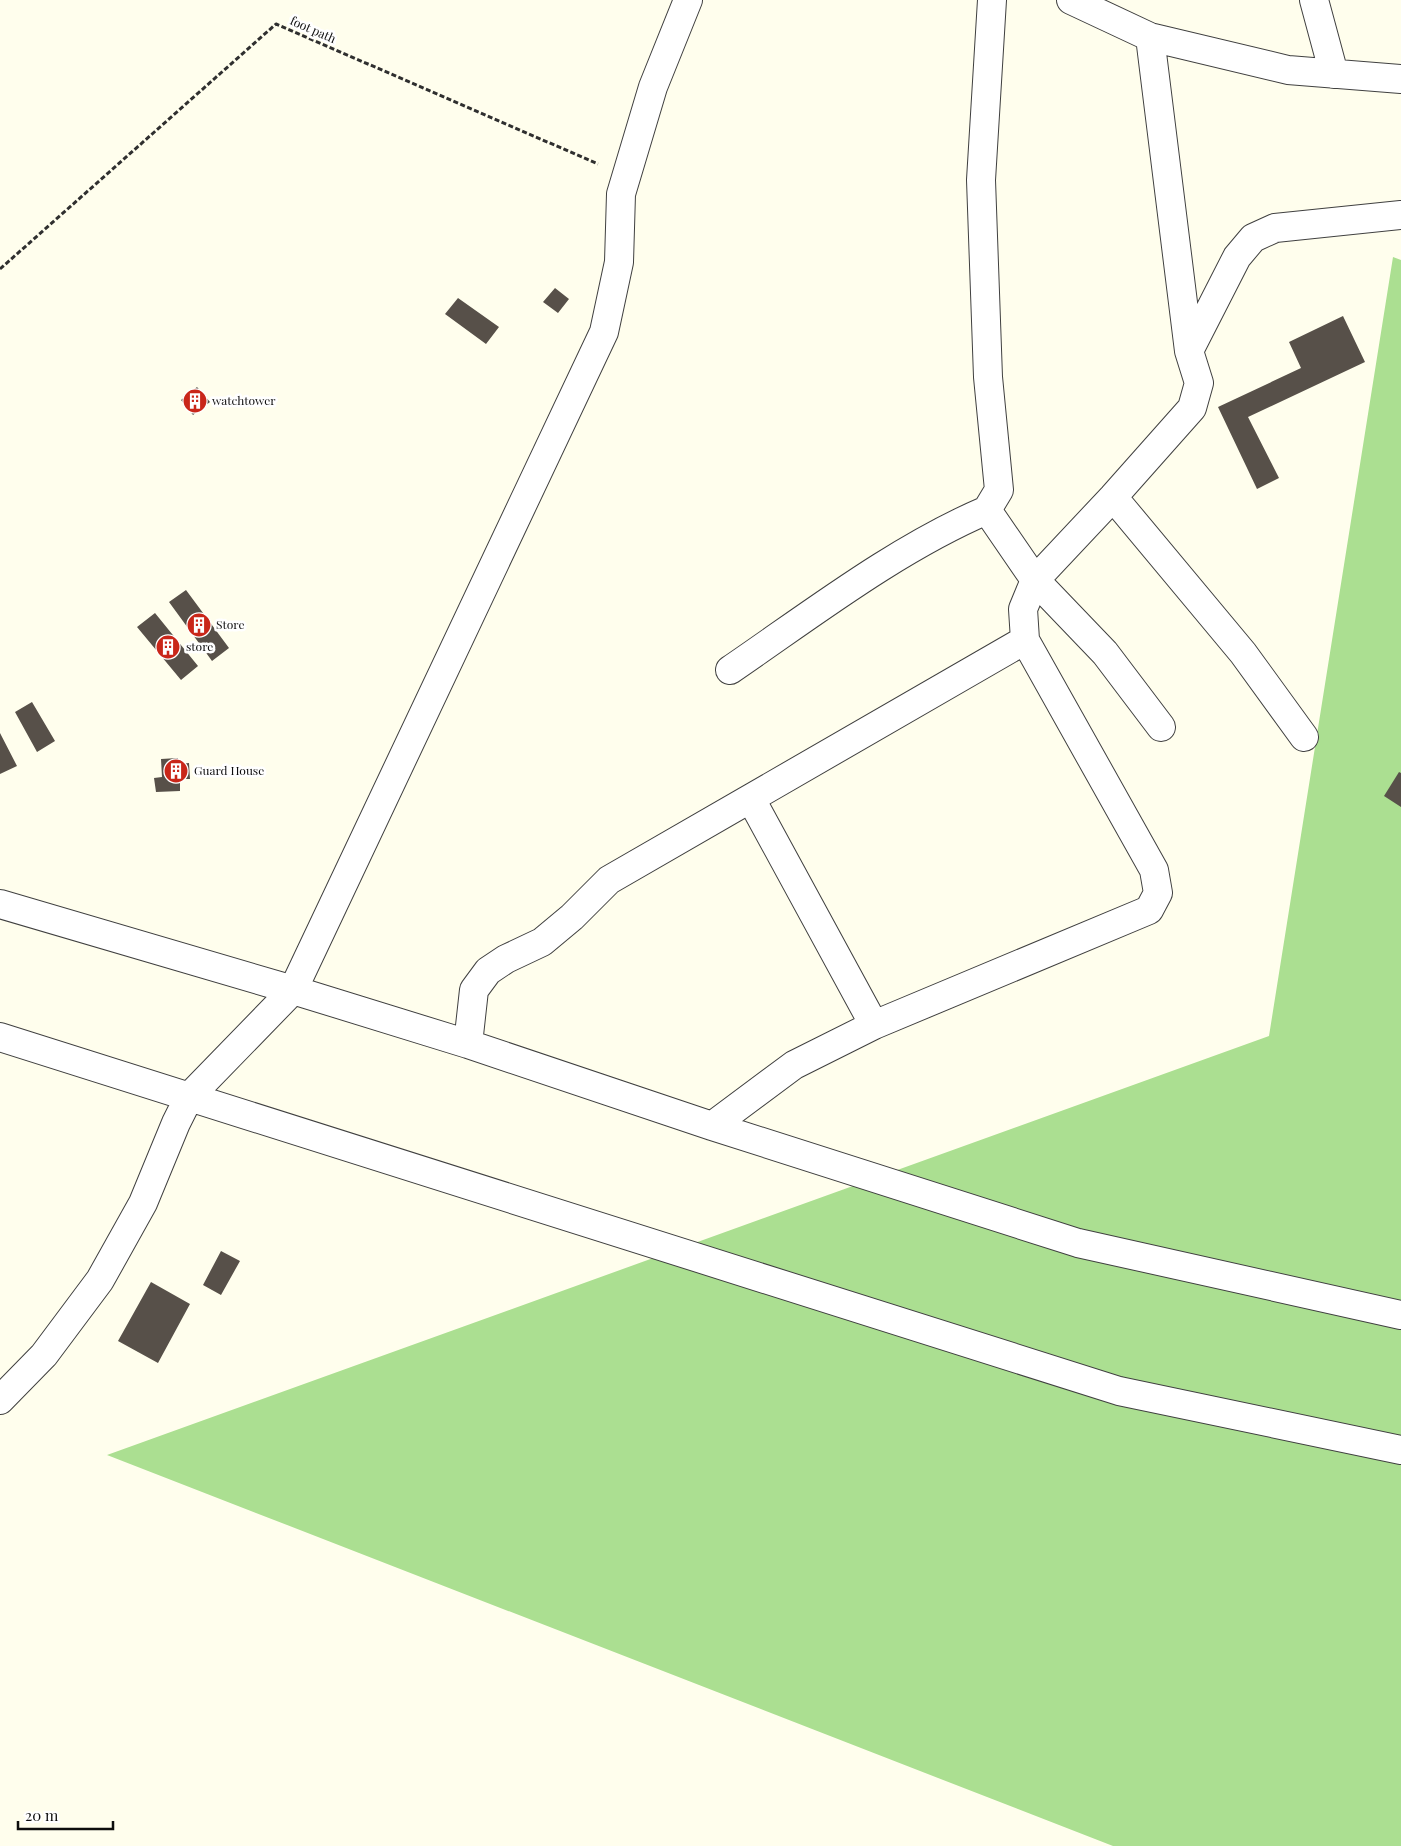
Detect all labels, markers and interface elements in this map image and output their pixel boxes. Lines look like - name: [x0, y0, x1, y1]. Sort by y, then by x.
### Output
- street label: foot path: [288, 12, 339, 46]
- building icon: watchtower: [182, 388, 208, 414]
- place label: watchtower: [212, 392, 276, 408]
- building icon: Store: [186, 612, 212, 638]
- place label: Store: [216, 616, 244, 632]
- building icon: store: [155, 634, 181, 660]
- place label: store: [186, 638, 213, 654]
- building icon: Guard House: [163, 758, 189, 784]
- place label: Guard House: [194, 762, 264, 778]
- scale bar: [18, 1798, 112, 1830]
- text: 20 m: [25, 1805, 59, 1825]

